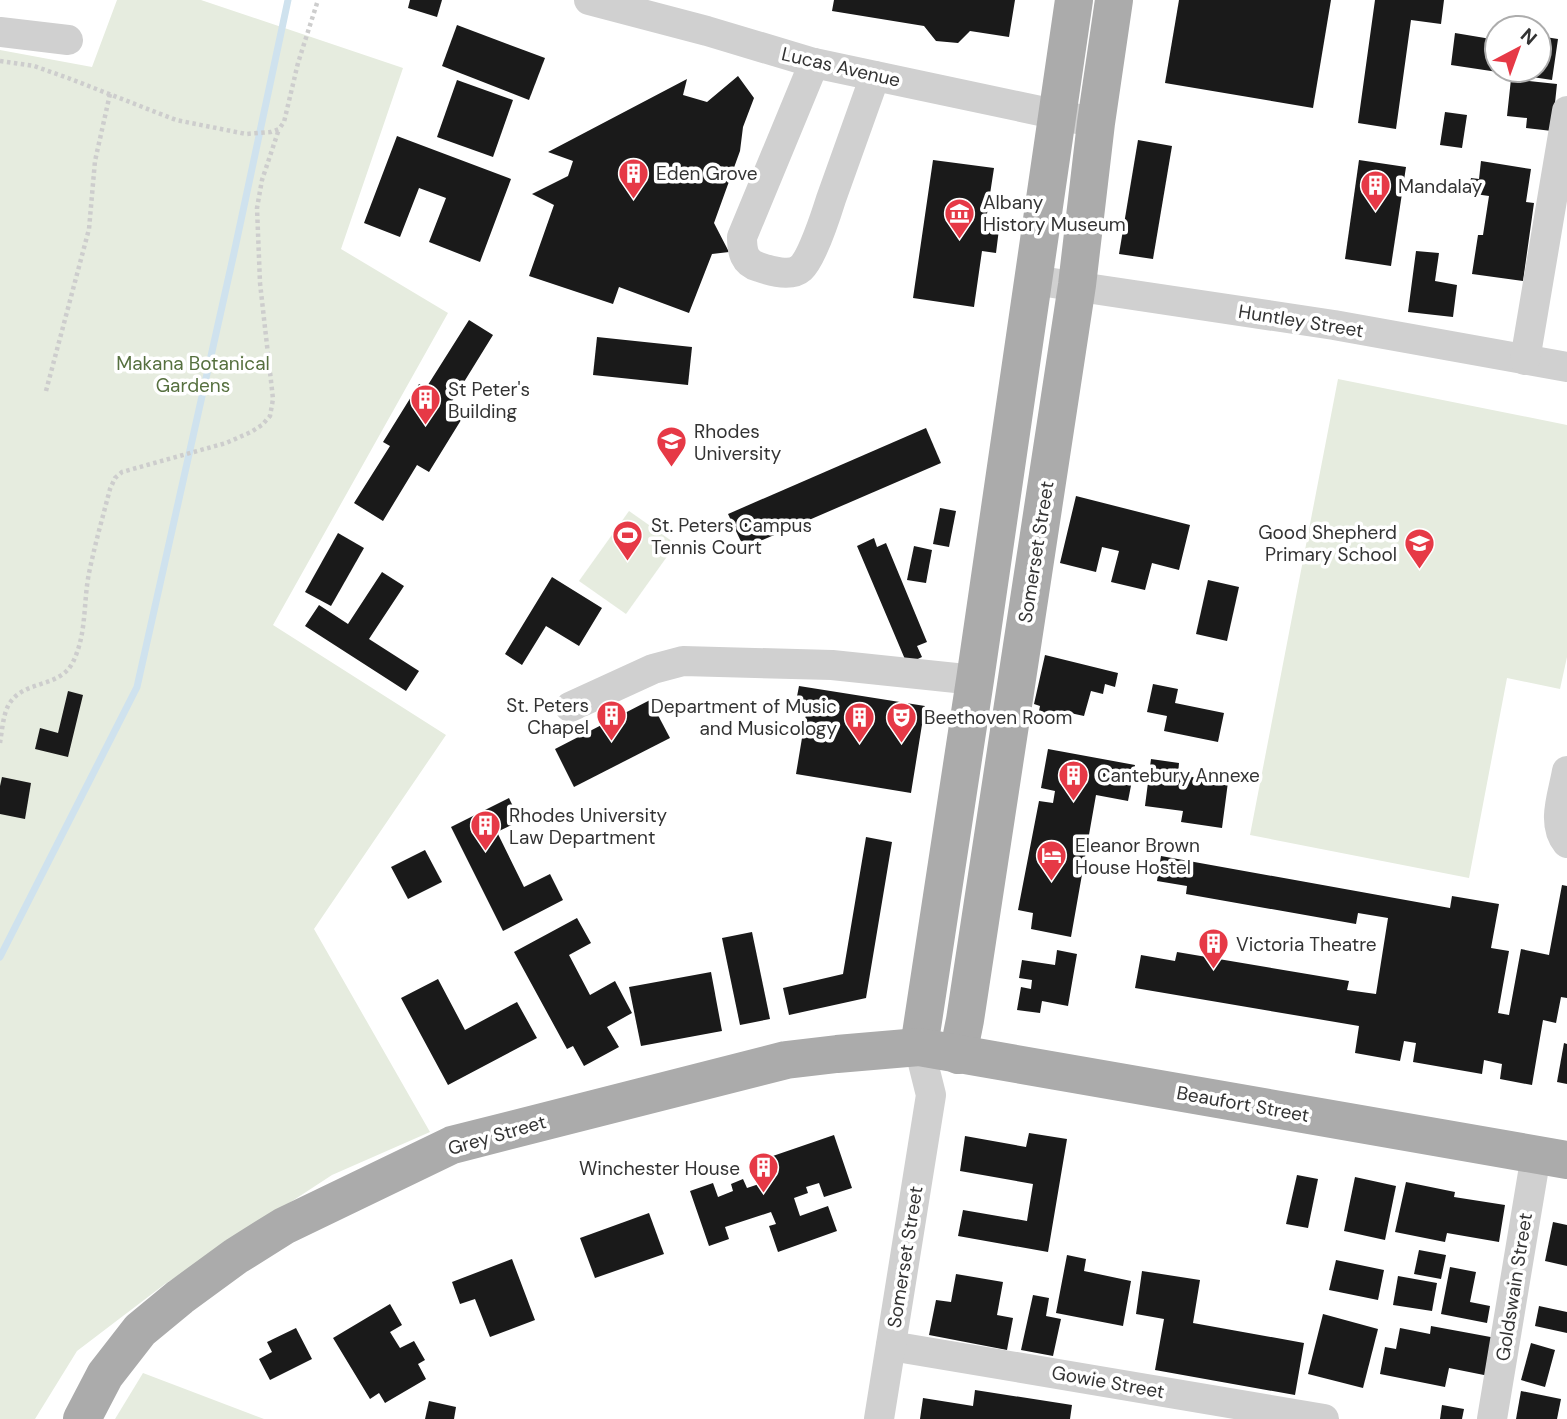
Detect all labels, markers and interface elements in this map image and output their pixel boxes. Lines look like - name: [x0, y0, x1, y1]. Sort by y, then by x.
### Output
- north arrow: [1483, 14, 1553, 84]
- text: N: [1515, 23, 1542, 51]
- street label: Lucas Avenue: [779, 41, 903, 93]
- building icon: Eden Grove: [616, 156, 650, 200]
- place label: Eden Grove: [656, 161, 758, 186]
- building icon: Mandalay: [1358, 169, 1392, 213]
- place label: Mandalay: [1398, 174, 1483, 199]
- place label: Albany History Museum: [983, 190, 1126, 237]
- museum icon: Albany History Museum: [943, 196, 977, 240]
- street label: Huntley Street: [1237, 299, 1365, 343]
- park label: Makana Botanical Gardens: [116, 351, 270, 398]
- place label: St Peter's Building: [448, 377, 530, 424]
- building icon: St Peter's Building: [408, 383, 442, 427]
- place label: Rhodes University: [694, 419, 782, 466]
- school or university icon: Rhodes University: [654, 425, 688, 469]
- street label: Somerset Street: [1012, 479, 1060, 625]
- place label: St. Peters Campus Tennis Court: [651, 513, 812, 560]
- sports icon: St. Peters Campus Tennis Court: [611, 519, 645, 563]
- place label: Good Shepherd Primary School: [1258, 520, 1397, 567]
- school or university icon: Good Shepherd Primary School: [1403, 526, 1437, 570]
- place label: St. Peters Chapel: [506, 693, 589, 740]
- place label: Department of Music and Musicology: [651, 694, 837, 741]
- building icon: St. Peters Chapel: [595, 699, 629, 743]
- building icon: Department of Music and Musicology: [843, 700, 877, 744]
- theatre icon: Beethoven Room: [884, 700, 918, 744]
- place label: Beethoven Room: [924, 705, 1072, 730]
- building icon: Cantebury Annexe: [1057, 758, 1091, 802]
- place label: Cantebury Annexe: [1097, 763, 1260, 788]
- place label: Rhodes University Law Department: [509, 803, 668, 850]
- building icon: Rhodes University Law Department: [469, 809, 503, 853]
- place label: Eleanor Brown House Hostel: [1075, 833, 1200, 880]
- hotel icon: Eleanor Brown House Hostel: [1035, 839, 1069, 883]
- building icon: Victoria Theatre: [1196, 927, 1230, 971]
- place label: Victoria Theatre: [1236, 932, 1377, 957]
- street label: Beaufort Street: [1175, 1080, 1311, 1128]
- street label: Grey Street: [445, 1109, 549, 1161]
- building icon: Winchester House: [746, 1151, 780, 1195]
- place label: Winchester House: [579, 1156, 740, 1181]
- street label: Somerset Street: [881, 1184, 929, 1330]
- street label: Goldswain Street: [1490, 1211, 1538, 1363]
- street label: Gowie Street: [1050, 1360, 1166, 1404]

